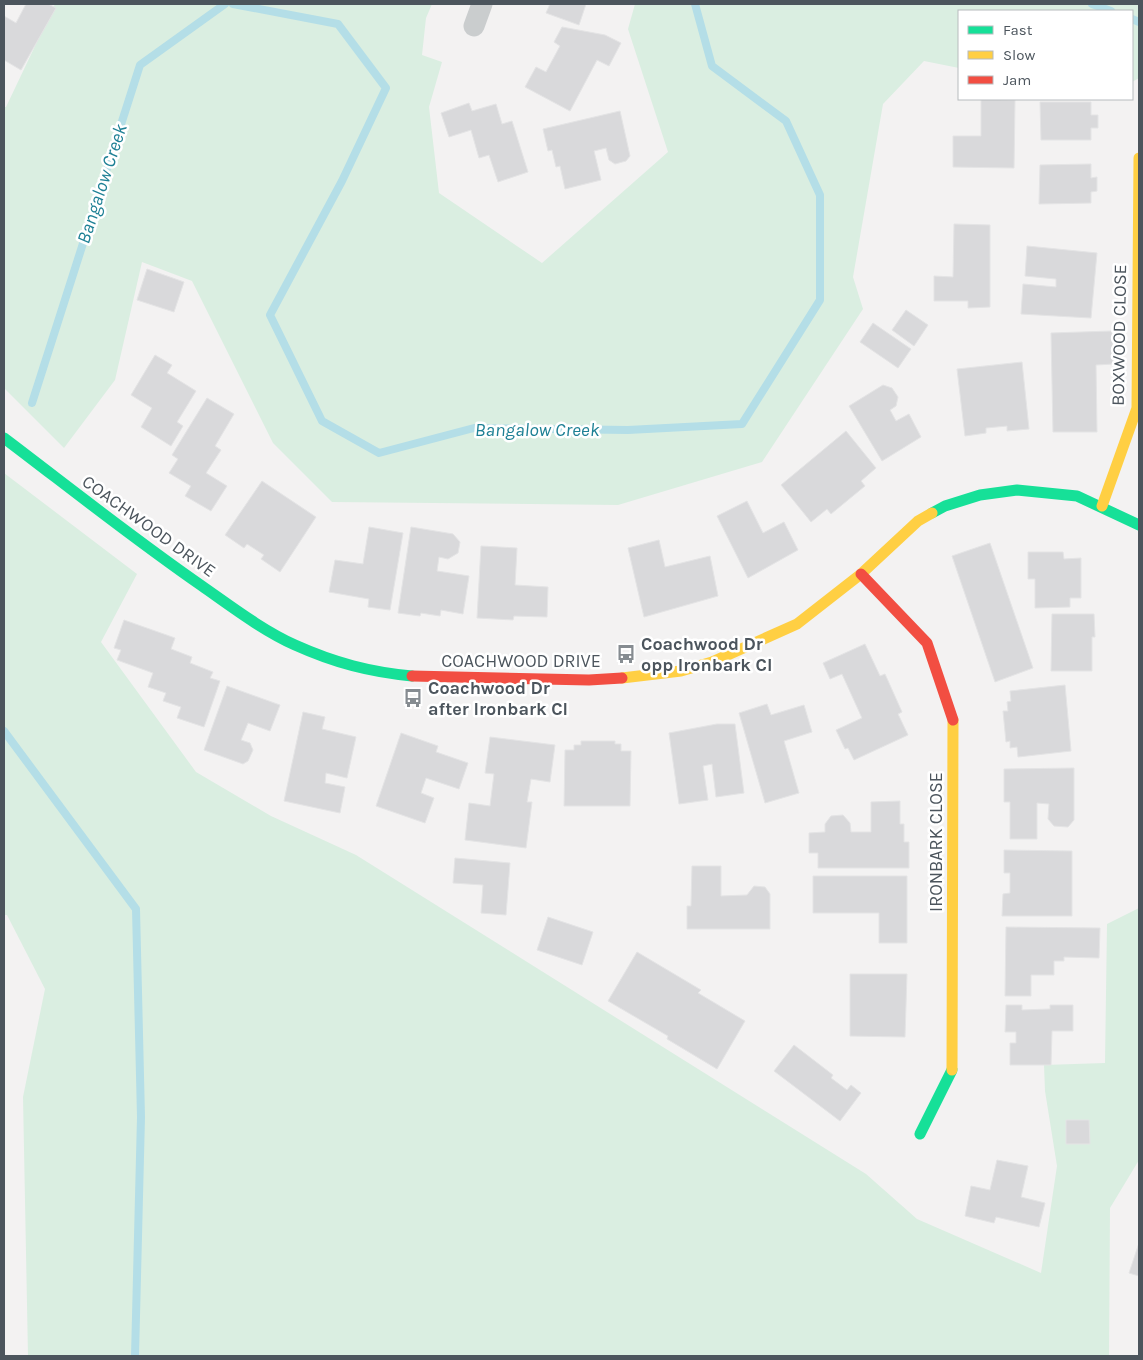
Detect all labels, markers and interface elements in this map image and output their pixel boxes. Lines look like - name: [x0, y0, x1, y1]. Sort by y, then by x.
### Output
- legend: [958, 10, 1133, 100]
- text: Fast: [1003, 21, 1033, 39]
- text: Slow: [1003, 46, 1035, 64]
- text: Jam: [1003, 71, 1031, 89]
- water label: Bangalow Creek: [72, 121, 132, 247]
- street label: BOXWOOD CLOSE: [1107, 264, 1131, 406]
- water label: Bangalow Creek: [475, 419, 600, 441]
- street label: COACHWOOD DRIVE: [78, 470, 220, 582]
- place label: Coachwood Dr opp Ironbark Cl: [641, 633, 772, 676]
- bus stop icon: Coachwood Dr opp Ironbark Cl: [615, 643, 637, 665]
- street label: COACHWOOD DRIVE: [441, 650, 601, 672]
- place label: Coachwood Dr after Ironbark Cl: [428, 677, 568, 720]
- bus stop icon: Coachwood Dr after Ironbark Cl: [402, 687, 424, 709]
- street label: IRONBARK CLOSE: [925, 772, 947, 912]

